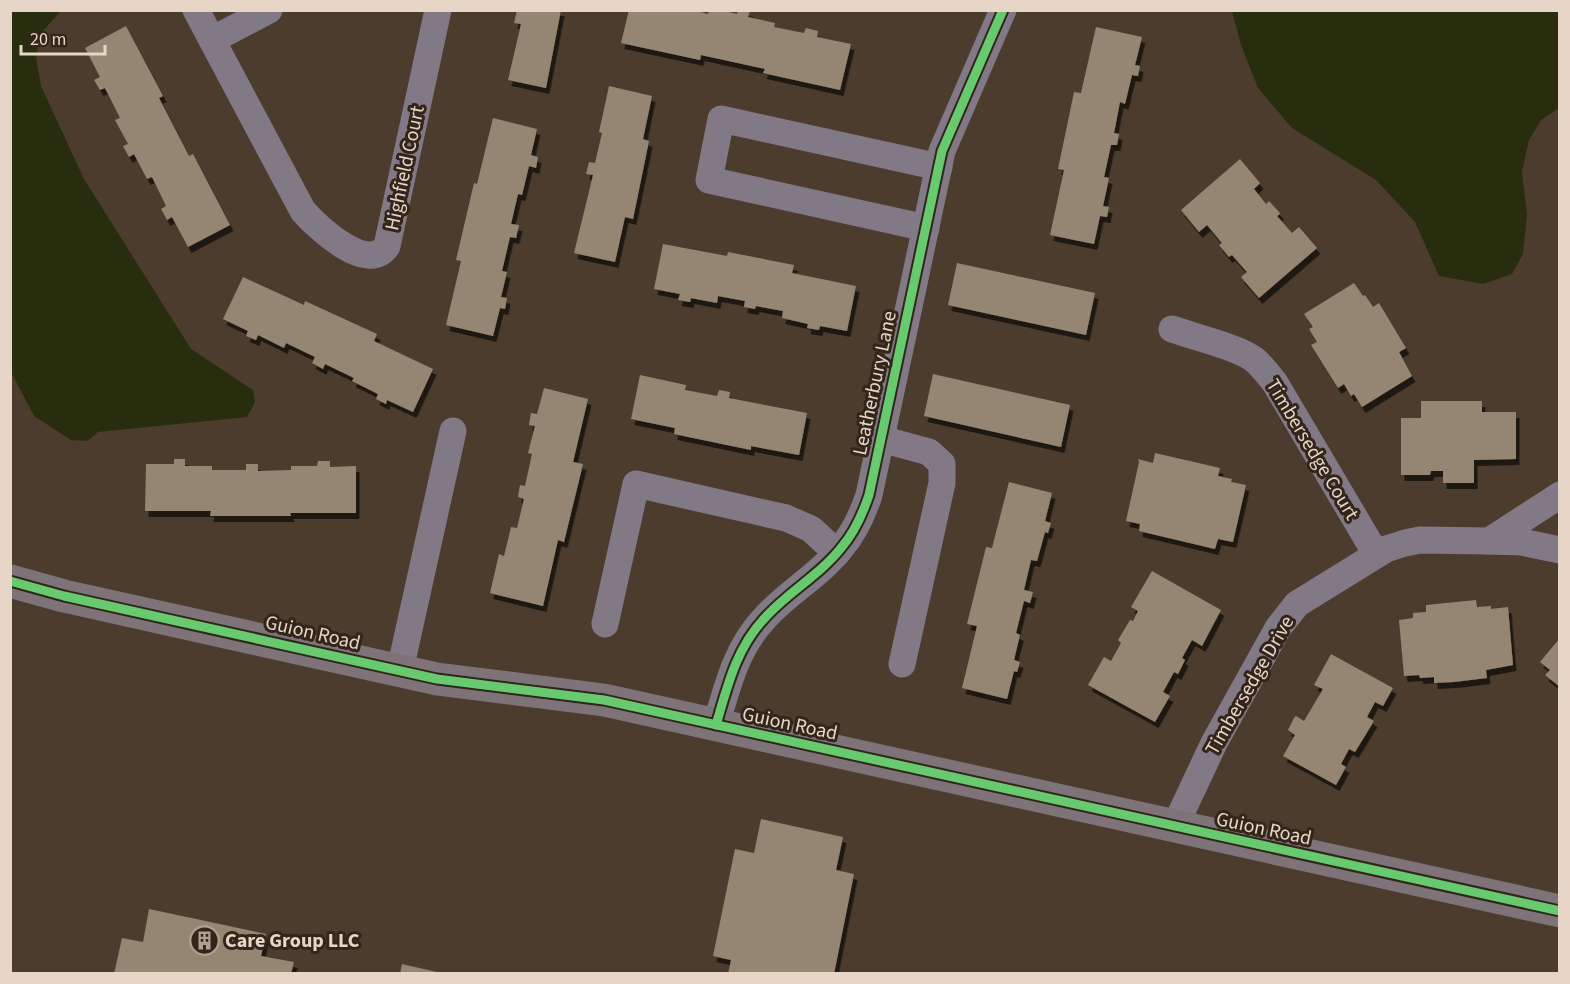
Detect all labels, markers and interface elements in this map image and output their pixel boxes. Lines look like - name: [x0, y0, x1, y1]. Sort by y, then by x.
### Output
- scale bar: [21, 18, 105, 56]
- text: 20 m: [30, 27, 66, 52]
- street label: Highfield Court: [378, 103, 432, 233]
- street label: Leatherbury Lane: [846, 308, 904, 458]
- street label: Timbersedge Court: [1259, 374, 1365, 526]
- street label: Guion Road: [262, 608, 363, 658]
- street label: Timbersedge Drive: [1199, 611, 1301, 760]
- street label: Guion Road: [740, 700, 840, 748]
- street label: Guion Road: [1214, 805, 1314, 853]
- building icon: Care Group LLC: [188, 924, 220, 956]
- place label: Care Group LLC: [225, 927, 360, 955]

